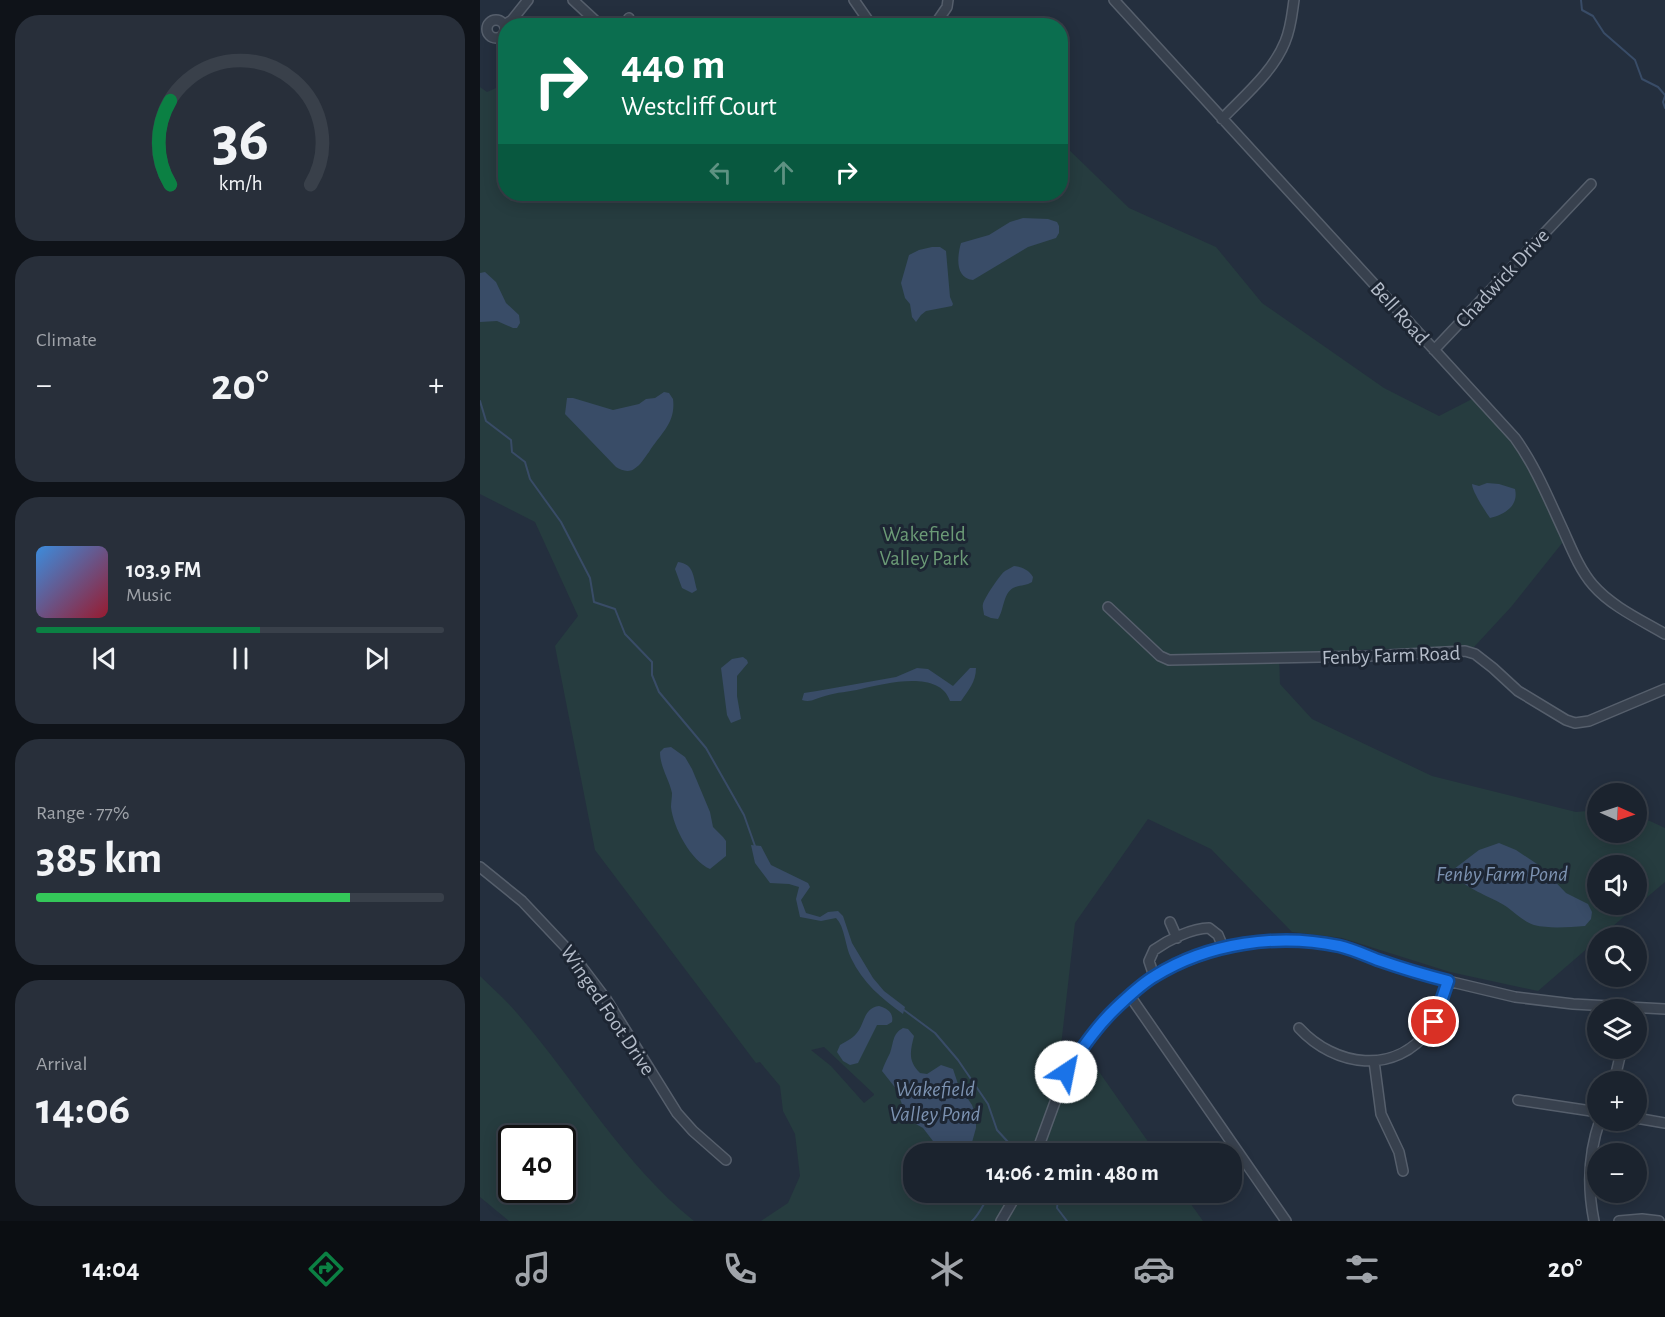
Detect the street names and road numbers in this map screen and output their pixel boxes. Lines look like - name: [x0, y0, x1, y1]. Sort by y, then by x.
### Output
- street label: Chadwick Drive: [1452, 225, 1553, 332]
- street label: Bell Road: [1366, 278, 1433, 349]
- street label: Fenby Farm Road: [1321, 643, 1461, 668]
- street label: Winged Foot Drive: [556, 942, 659, 1079]

